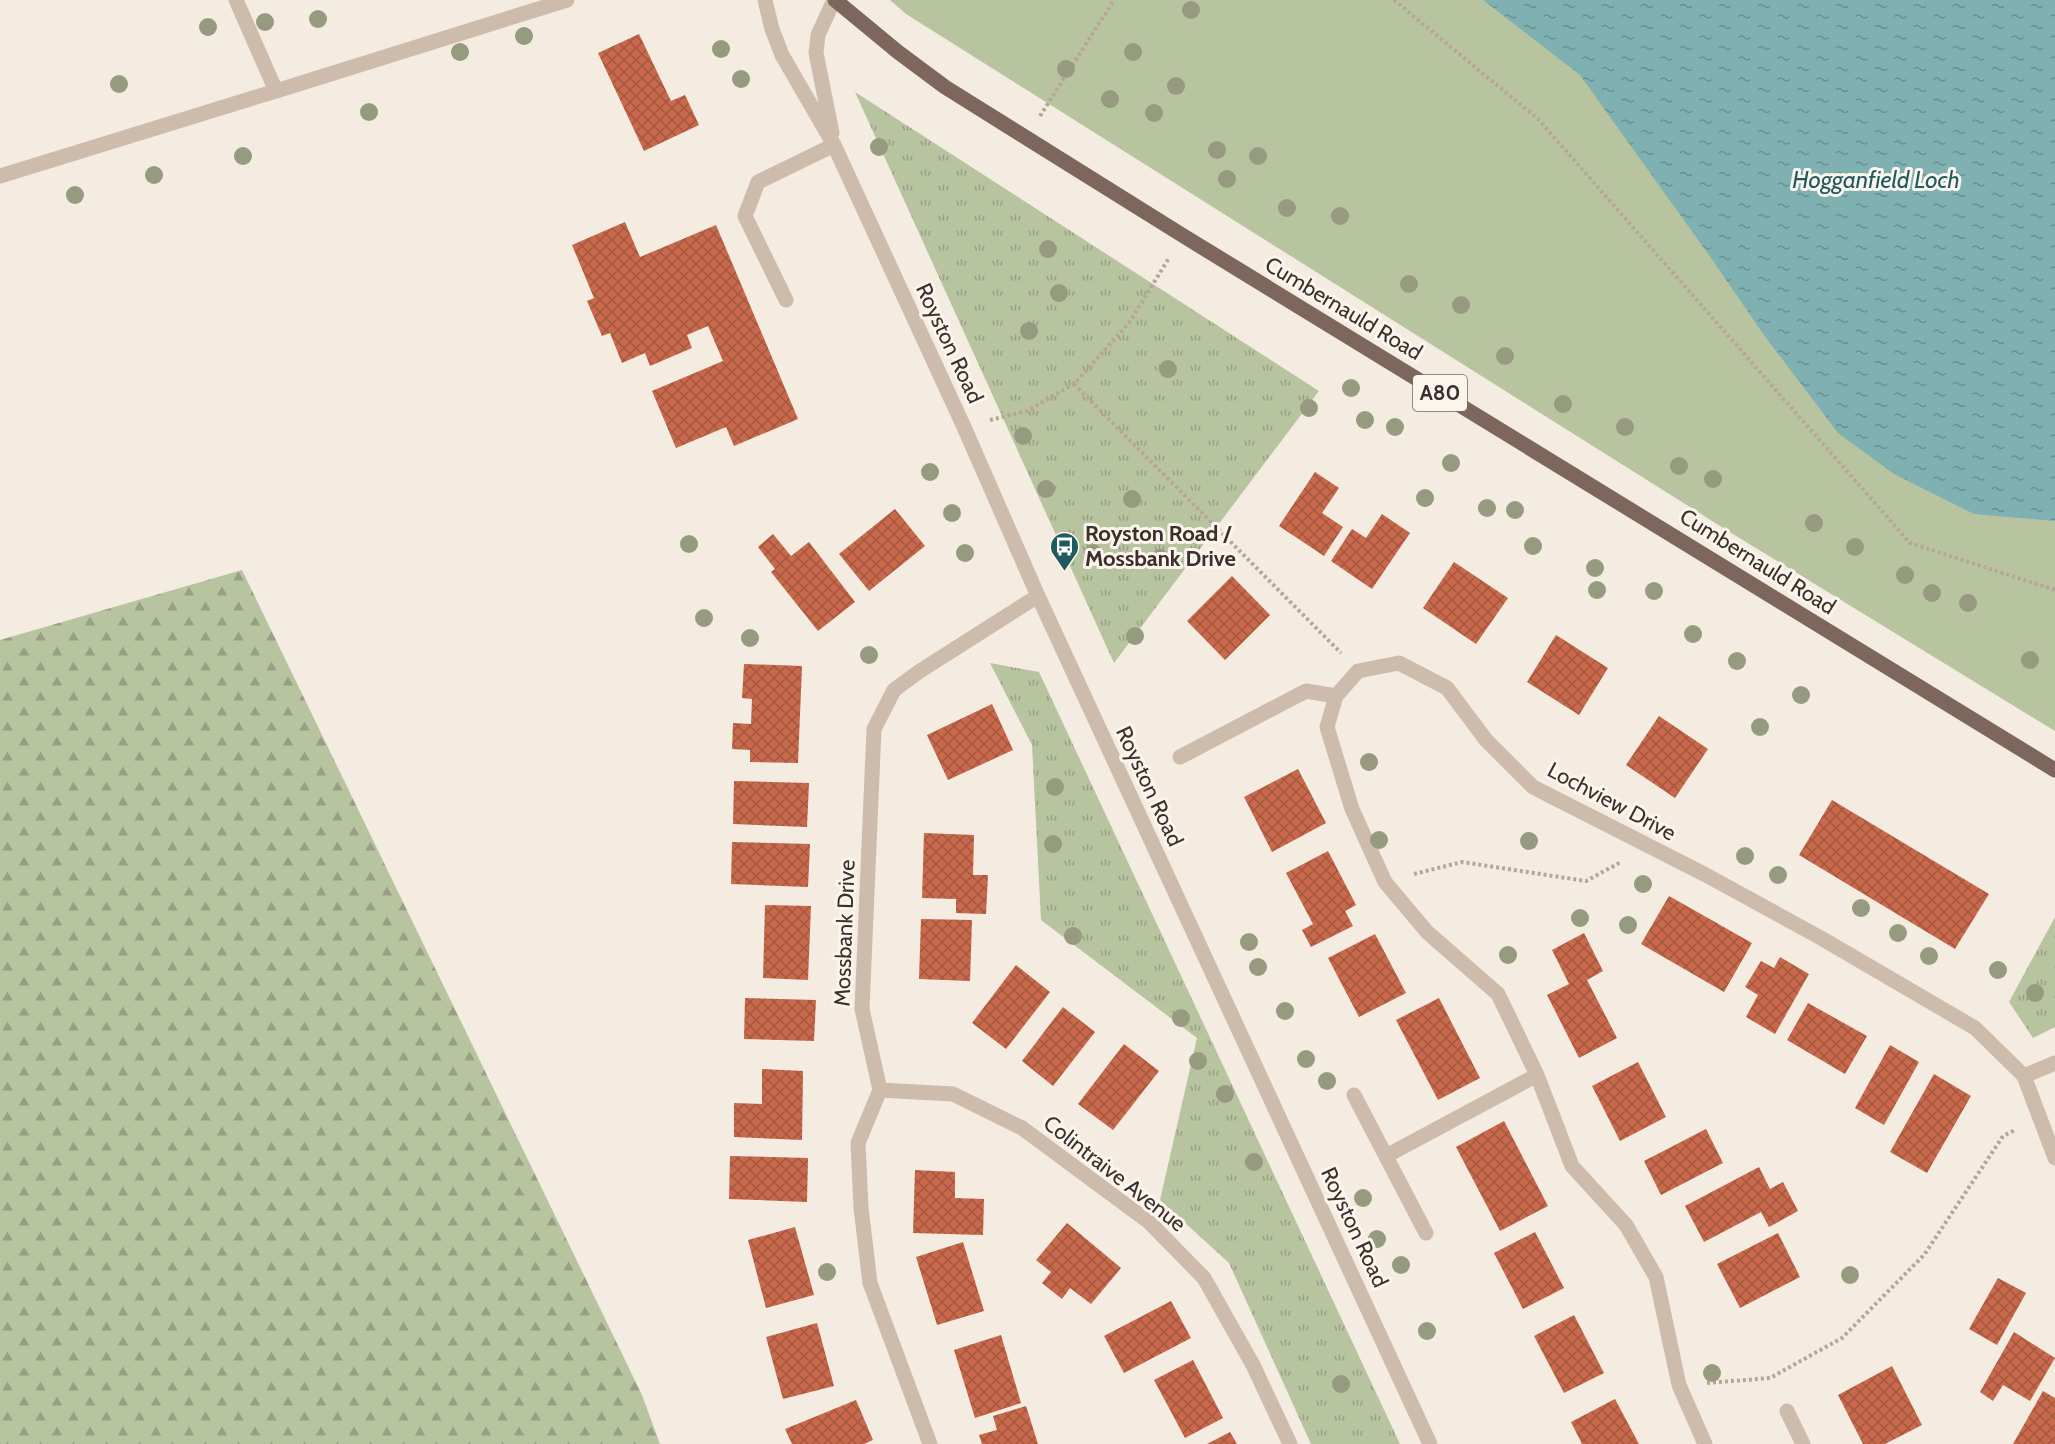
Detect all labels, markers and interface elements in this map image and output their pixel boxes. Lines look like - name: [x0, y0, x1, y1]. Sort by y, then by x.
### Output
- water label: Hogganfield Loch: [1792, 165, 1960, 194]
- street label: Cumbernauld Road: [1260, 251, 1427, 366]
- street label: Royston Road: [910, 279, 989, 407]
- road number: A80: [1413, 375, 1467, 411]
- street label: Cumbernauld Road: [1675, 503, 1841, 620]
- place label: Royston Road / Mossbank Drive: [1085, 520, 1236, 572]
- bus stop icon: Royston Road / Mossbank Drive: [1048, 530, 1080, 572]
- street label: Royston Road: [1110, 722, 1189, 850]
- street label: Lochview Drive: [1543, 756, 1681, 847]
- street label: Mossbank Drive: [828, 859, 861, 1007]
- street label: Colintraive Avenue: [1038, 1109, 1191, 1237]
- street label: Royston Road: [1315, 1163, 1394, 1291]

